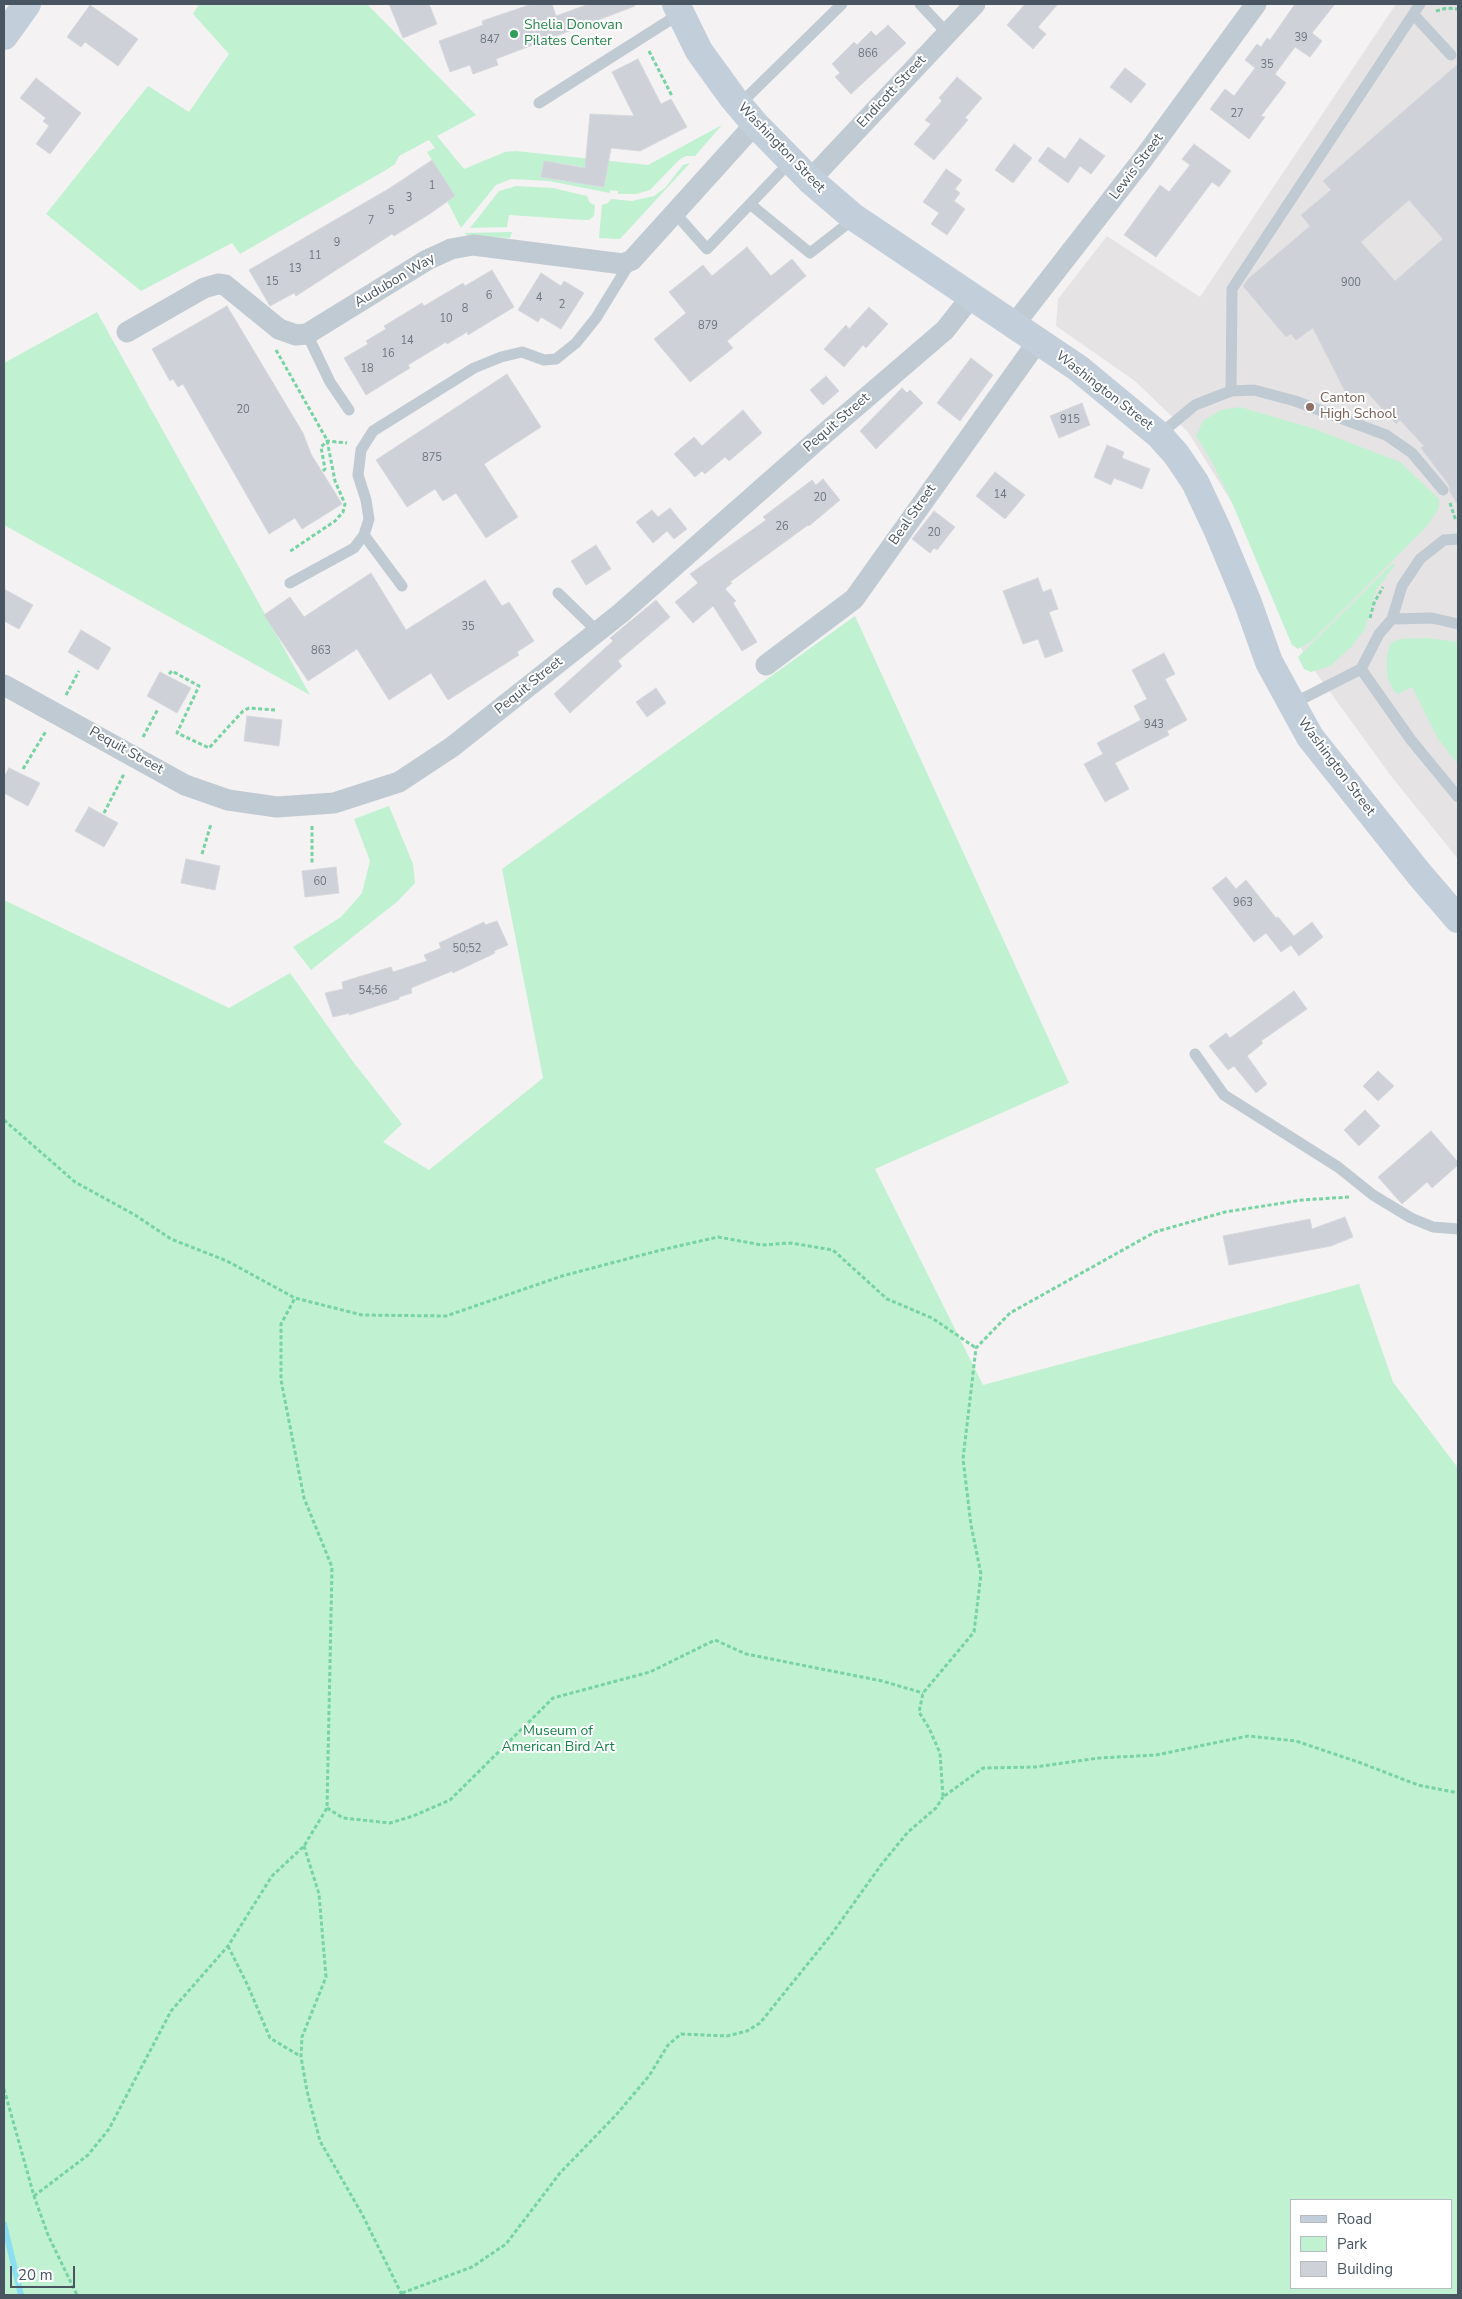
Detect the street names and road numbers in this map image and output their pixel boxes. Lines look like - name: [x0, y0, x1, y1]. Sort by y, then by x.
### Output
- street label: Endicott Street: [854, 52, 930, 132]
- street label: Washington Street: [734, 100, 828, 196]
- street label: Lewis Street: [1107, 131, 1167, 203]
- street label: Audubon Way: [352, 250, 438, 312]
- street label: Washington Street: [1052, 348, 1156, 434]
- street label: Pequit Street: [801, 390, 873, 456]
- street label: Beal Street: [886, 481, 940, 549]
- street label: Pequit Street: [492, 654, 566, 718]
- street label: Washington Street: [1294, 715, 1378, 819]
- street label: Pequit Street: [86, 724, 166, 778]

